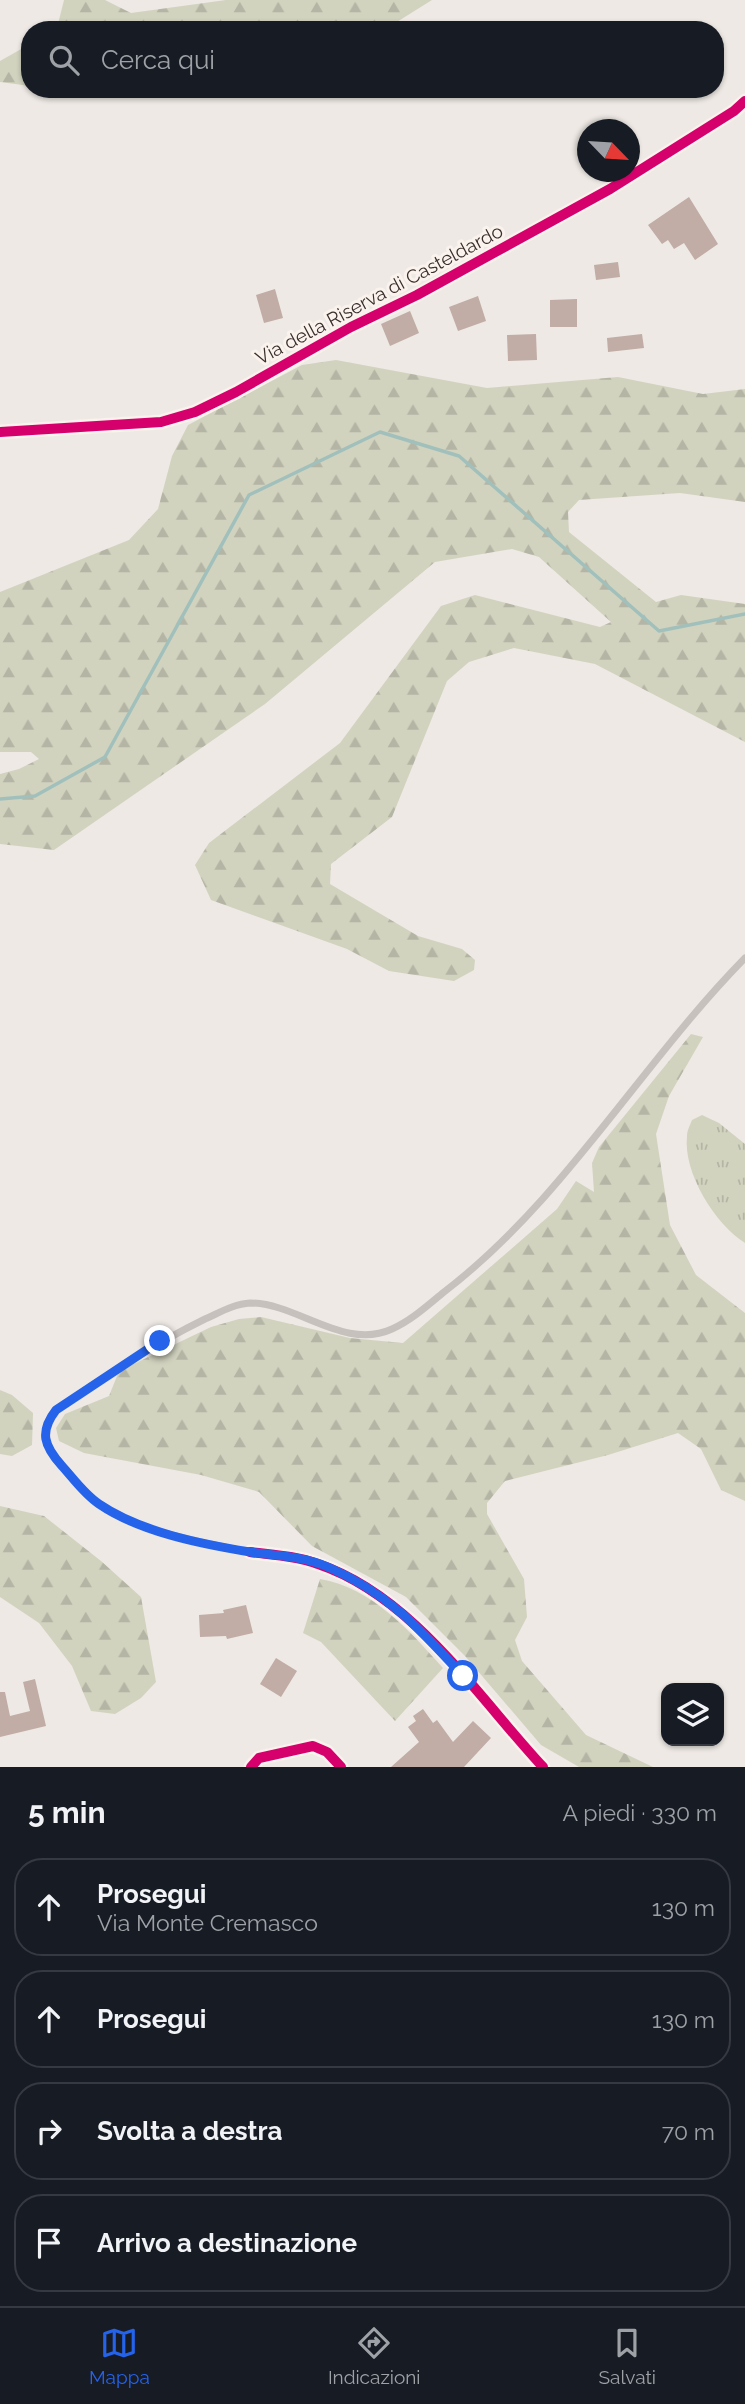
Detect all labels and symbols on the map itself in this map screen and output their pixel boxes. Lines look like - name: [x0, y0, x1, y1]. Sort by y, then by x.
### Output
- north arrow: [577, 119, 640, 182]
- street label: Via della Riserva di Casteldardo: [252, 219, 506, 369]
- route end: [144, 1325, 175, 1356]
- route start: [447, 1660, 478, 1691]

